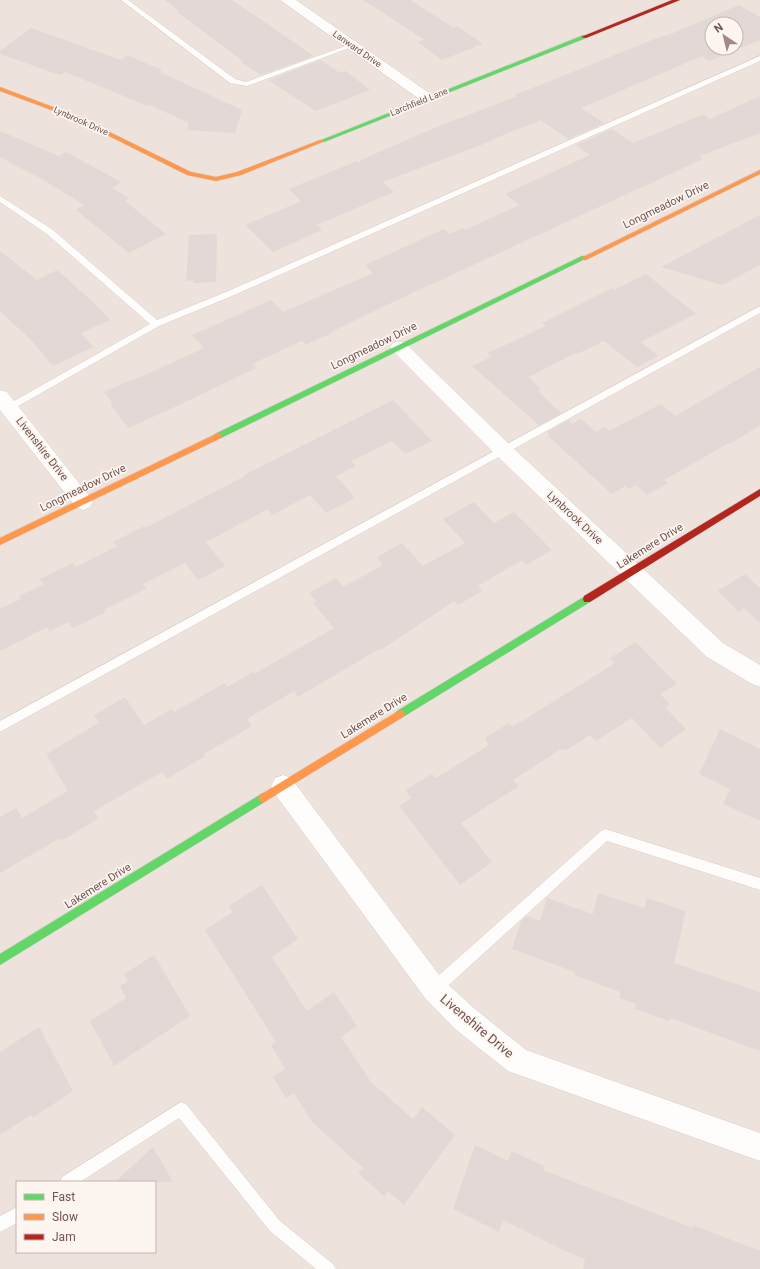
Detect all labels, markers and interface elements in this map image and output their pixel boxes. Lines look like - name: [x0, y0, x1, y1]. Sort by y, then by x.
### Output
- north arrow: [704, 16, 744, 56]
- text: N: [712, 21, 726, 36]
- street label: Lanward Drive: [331, 29, 383, 70]
- street label: Larchfield Lane: [389, 86, 449, 118]
- street label: Lynbrook Drive: [52, 104, 110, 138]
- street label: Longmeadow Drive: [621, 178, 711, 231]
- street label: Longmeadow Drive: [329, 319, 419, 372]
- street label: Livenshire Drive: [13, 415, 71, 484]
- street label: Longmeadow Drive: [38, 461, 128, 514]
- street label: Lynbrook Drive: [544, 489, 606, 547]
- street label: Lakemere Drive: [615, 520, 686, 572]
- street label: Lakemere Drive: [339, 690, 410, 742]
- street label: Lakemere Drive: [63, 860, 134, 912]
- street label: Livenshire Drive: [437, 991, 517, 1061]
- legend: [16, 1181, 156, 1253]
- text: Fast: [52, 1190, 75, 1204]
- text: Slow: [52, 1210, 78, 1224]
- text: Jam: [52, 1230, 76, 1244]

